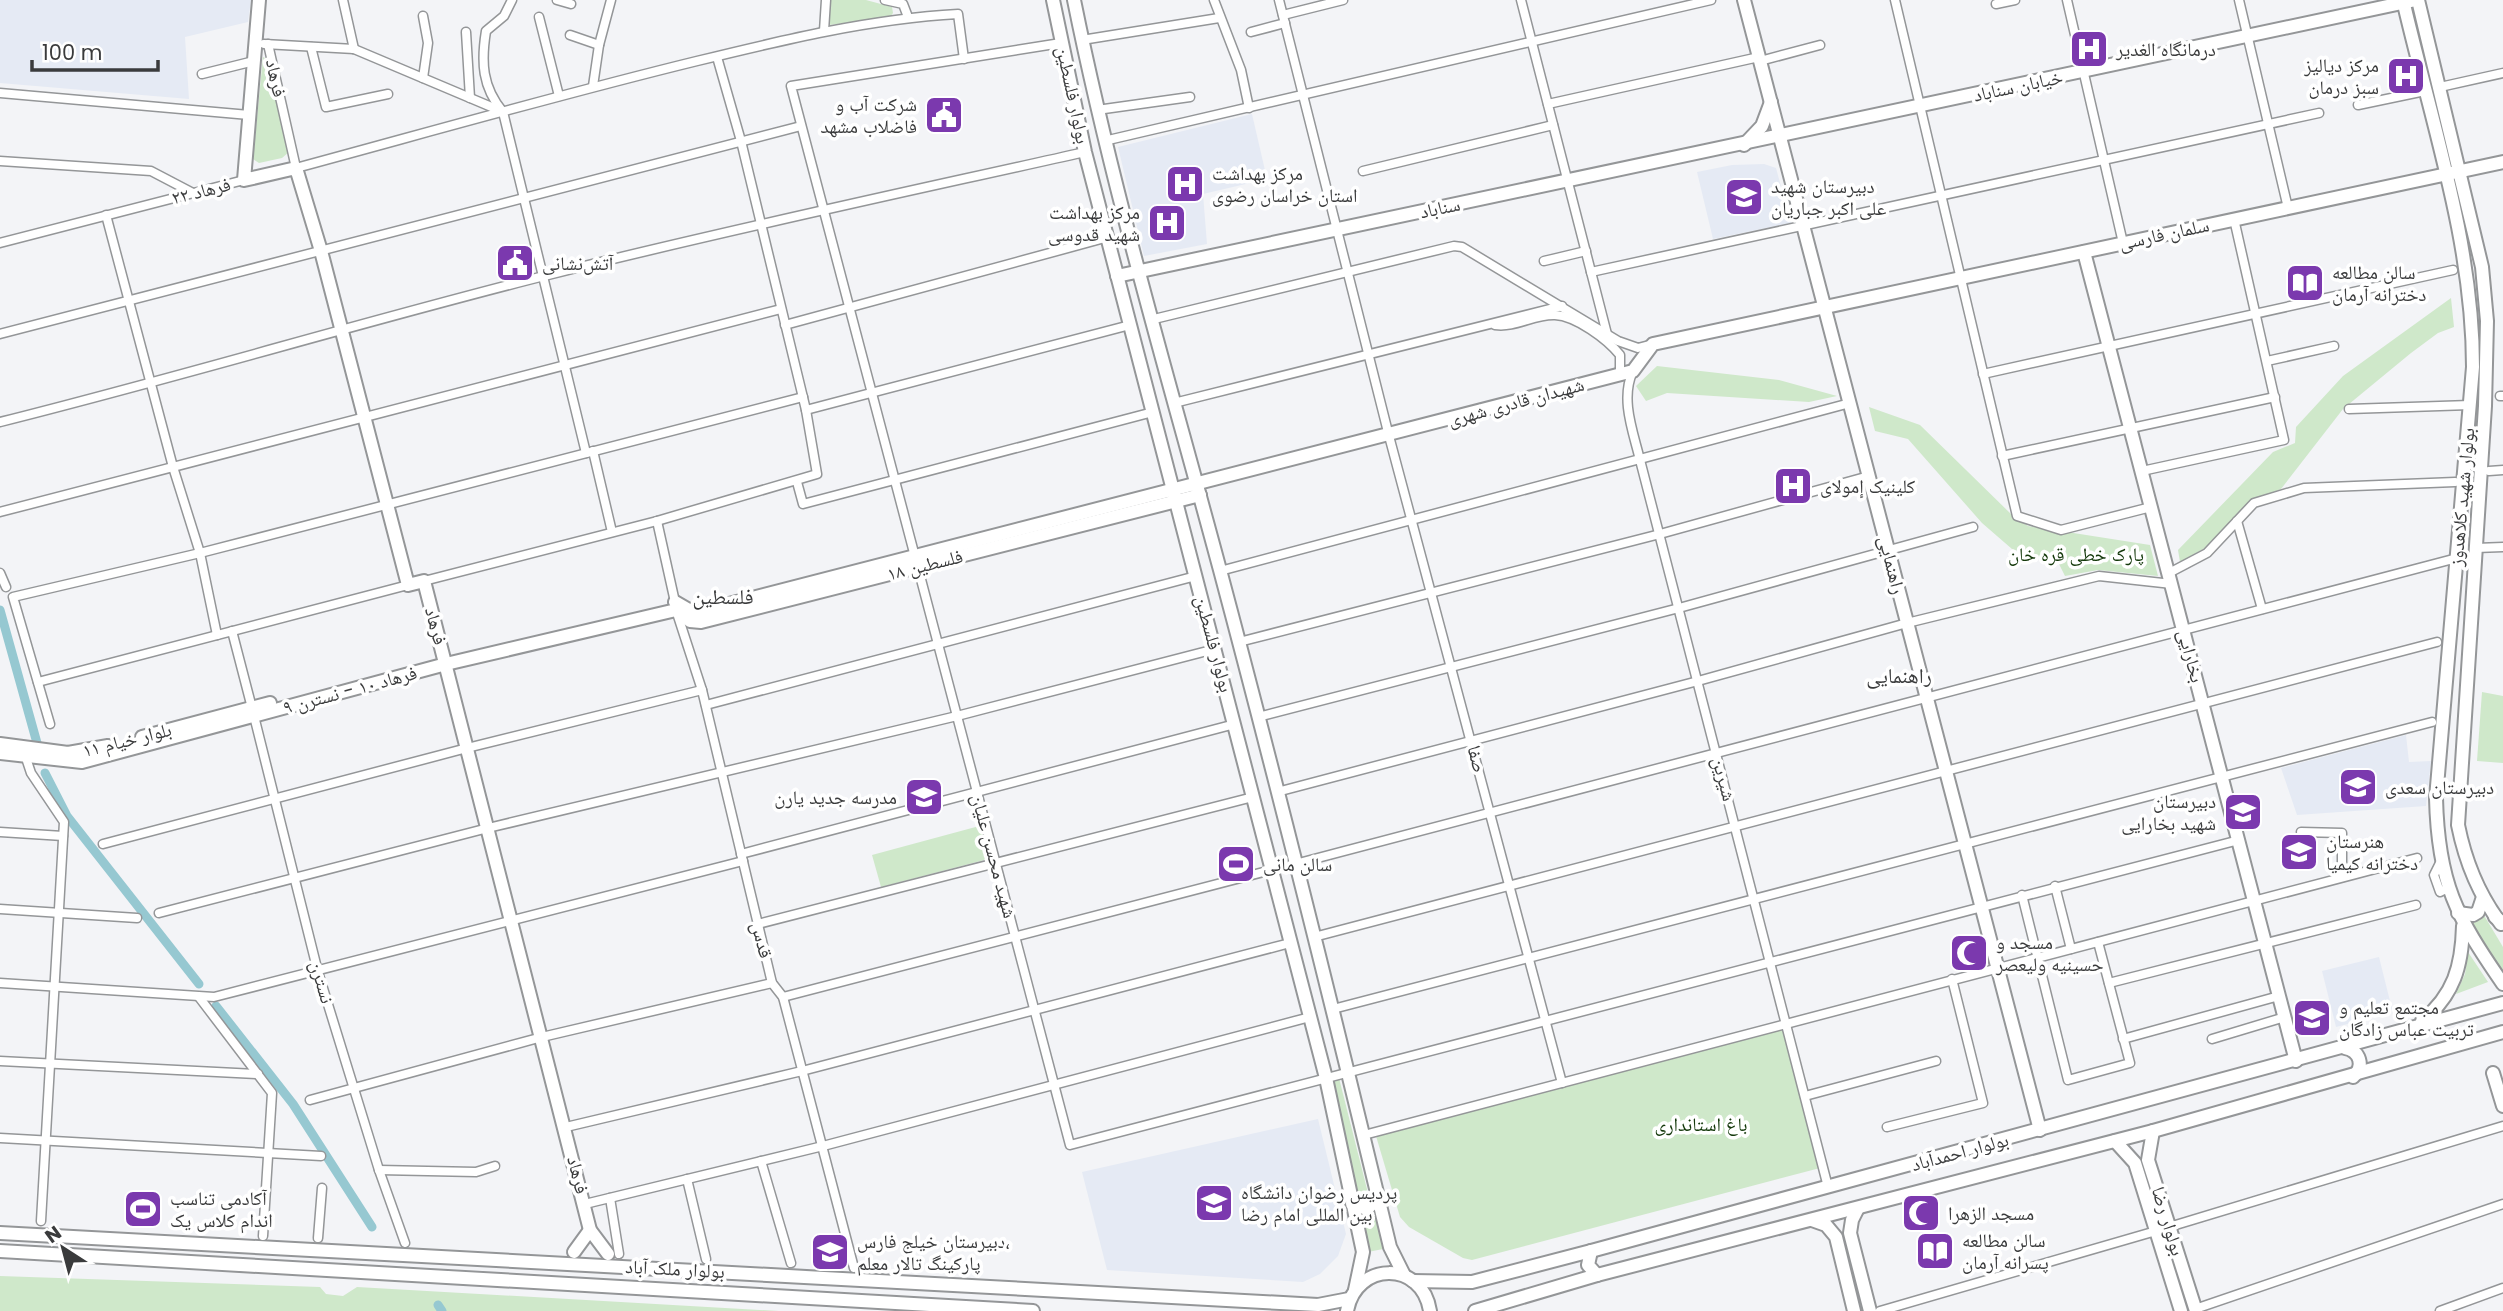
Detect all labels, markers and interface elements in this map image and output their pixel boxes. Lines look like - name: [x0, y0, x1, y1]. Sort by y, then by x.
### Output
- scale bar: [32, 28, 158, 72]
- hospital icon: درمانگاه الغدیر: [2068, 28, 2110, 70]
- place label: درمانگاه الغدیر: [2115, 36, 2216, 63]
- text: 100 m: [42, 38, 102, 67]
- street label: بولوار فلسطین: [1049, 44, 1097, 146]
- place label: مرکز دیالیز سبز درمان: [2303, 52, 2379, 101]
- hospital icon: مرکز دیالیز سبز درمان: [2385, 55, 2427, 97]
- street label: فرهاد: [259, 57, 293, 99]
- street label: خیابان سناباد: [1971, 63, 2065, 109]
- place label: شرکت آب و فاضلاب مشهد: [820, 91, 917, 140]
- public building icon: شرکت آب و فاضلاب مشهد: [923, 94, 965, 136]
- place label: مرکز بهداشت استان خراسان رضوی: [1212, 160, 1358, 209]
- hospital icon: مرکز بهداشت استان خراسان رضوی: [1164, 163, 1206, 205]
- street label: فرهاد ۲۲: [169, 171, 233, 211]
- place label: دبیرستان شهید علی اکبر جباریان: [1771, 173, 1887, 222]
- school or university icon: دبیرستان شهید علی اکبر جباریان: [1723, 176, 1765, 218]
- street label: سناباد: [1417, 191, 1463, 225]
- place label: مرکز بهداشت شهید قدوسی: [1048, 199, 1140, 248]
- hospital icon: مرکز بهداشت شهید قدوسی: [1146, 202, 1188, 244]
- street label: سلمان فارسی: [2116, 211, 2212, 257]
- public building icon: آتش‌نشانی: [494, 242, 536, 284]
- place label: آتش‌نشانی: [542, 250, 614, 277]
- place label: سالن مطالعه دخترانه آرمان: [2332, 259, 2426, 308]
- library icon: سالن مطالعه دخترانه آرمان: [2284, 262, 2326, 304]
- street label: شهیدان قادری شهری: [1445, 371, 1587, 433]
- street label: بولوار شهید کلاهدوز: [2442, 427, 2482, 568]
- hospital icon: کلینیک إمولای: [1772, 465, 1814, 507]
- place label: کلینیک إمولای: [1820, 473, 1915, 500]
- street label: راهنمایی: [1872, 533, 1912, 597]
- park label: پارک خطی قره خان: [2008, 541, 2144, 568]
- street label: فلسطین ۱۸: [884, 543, 966, 587]
- district label: فلسطین: [693, 582, 753, 611]
- street label: بولوار فلسطین: [1188, 593, 1240, 695]
- street label: فرهاد: [418, 604, 454, 648]
- street label: بخارایی: [2171, 626, 2211, 686]
- street label: فرهاد ۱۰ - نسترن ۹: [280, 659, 420, 721]
- district label: راهنمایی: [1866, 661, 1932, 690]
- street label: بلوار خیام ۱۱: [80, 716, 174, 764]
- street label: صفا: [1460, 742, 1494, 776]
- street label: شیرین: [1705, 754, 1743, 804]
- school or university icon: دبیرستان سعدی: [2337, 766, 2379, 808]
- place label: دبیرستان سعدی: [2385, 774, 2494, 801]
- school or university icon: مدرسه جدید یارن: [903, 776, 945, 818]
- place label: مدرسه جدید یارن: [774, 784, 897, 811]
- place label: دبیرستان شهید بخارایی: [2121, 788, 2216, 837]
- street label: شهید محسن علیان: [964, 791, 1024, 921]
- school or university icon: دبیرستان شهید بخارایی: [2222, 791, 2264, 833]
- place label: هنرستان دخترانه کیمیا: [2326, 828, 2418, 877]
- school or university icon: هنرستان دخترانه کیمیا: [2278, 831, 2320, 873]
- sports icon: سالن مانی: [1215, 843, 1257, 885]
- place label: سالن مانی: [1263, 851, 1332, 878]
- street label: قدس: [745, 919, 779, 961]
- place label: مسجد و حسینیه ولیعصر: [1995, 929, 2104, 978]
- mosque icon: مسجد و حسینیه ولیعصر: [1948, 932, 1990, 974]
- street label: نسترن: [303, 957, 341, 1007]
- place label: مجتمع تعلیم و تربیت عباس زادگان: [2339, 994, 2474, 1043]
- school or university icon: مجتمع تعلیم و تربیت عباس زادگان: [2291, 997, 2333, 1039]
- park label: باغ استانداری: [1654, 1111, 1748, 1138]
- street label: بولوار احمدآباد: [1908, 1126, 2012, 1178]
- street label: فرهاد: [560, 1153, 596, 1197]
- place label: پردیس رضوان دانشگاه بین المللی امام رضا: [1241, 1179, 1397, 1228]
- school or university icon: پردیس رضوان دانشگاه بین المللی امام رضا: [1193, 1182, 1235, 1224]
- street label: بولوار رضا: [2145, 1183, 2191, 1259]
- place label: آکادمی تناسب اندام کلاس یک: [170, 1185, 273, 1234]
- sports icon: آکادمی تناسب اندام کلاس یک: [122, 1188, 164, 1230]
- mosque icon: مسجد الزهرا: [1900, 1192, 1942, 1234]
- place label: مسجد الزهرا: [1948, 1200, 2034, 1227]
- north arrow: [28, 1213, 98, 1283]
- text: N: [40, 1220, 67, 1250]
- place label: سالن مطالعه پسرانه آرمان: [1962, 1227, 2049, 1276]
- place label: دبیرستان خیلج فارس، پارکینگ تالار معلم: [857, 1228, 1010, 1277]
- library icon: سالن مطالعه پسرانه آرمان: [1914, 1230, 1956, 1272]
- school or university icon: دبیرستان خیلج فارس، پارکینگ تالار معلم: [809, 1231, 851, 1273]
- street label: بولوار ملک آباد: [625, 1253, 725, 1285]

